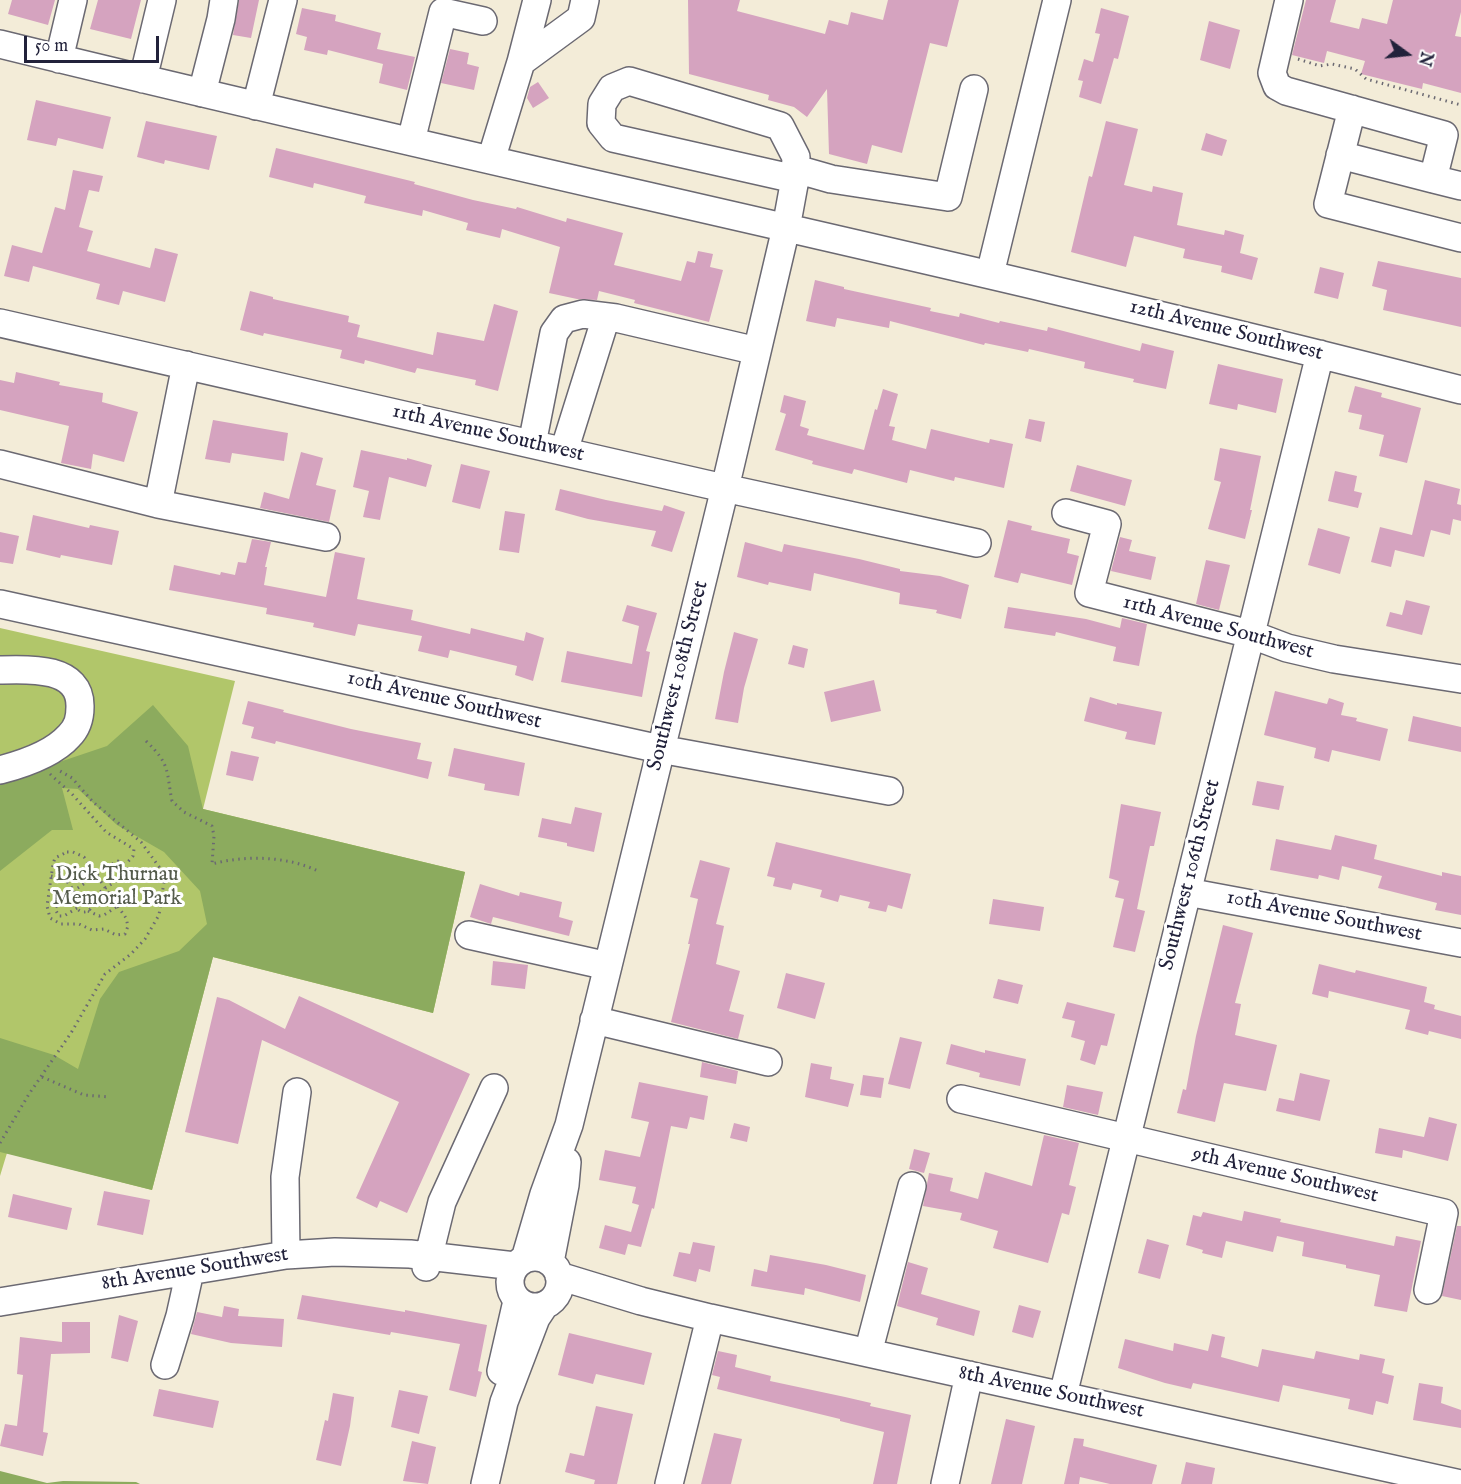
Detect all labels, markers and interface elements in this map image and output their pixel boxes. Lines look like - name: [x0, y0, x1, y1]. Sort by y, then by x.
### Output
- scale bar: [27, 24, 162, 62]
- north arrow: [1377, 24, 1437, 84]
- text: 50 m: [35, 35, 68, 58]
- text: N: [1413, 49, 1436, 68]
- street label: 12th Avenue Southwest: [1127, 295, 1325, 367]
- street label: 11th Avenue Southwest: [390, 400, 586, 468]
- street label: Southwest 108th Street: [643, 578, 715, 774]
- street label: 11th Avenue Southwest: [1120, 590, 1316, 666]
- street label: 10th Avenue Southwest: [344, 666, 544, 736]
- street label: Southwest 106th Street: [1155, 777, 1227, 973]
- park label: Dick Thurnau Memorial Park: [52, 863, 182, 913]
- street label: 10th Avenue Southwest: [1224, 886, 1424, 948]
- street label: 9th Avenue Southwest: [1190, 1142, 1380, 1210]
- street label: 8th Avenue Southwest: [100, 1243, 290, 1297]
- street label: 8th Avenue Southwest: [956, 1361, 1146, 1425]

